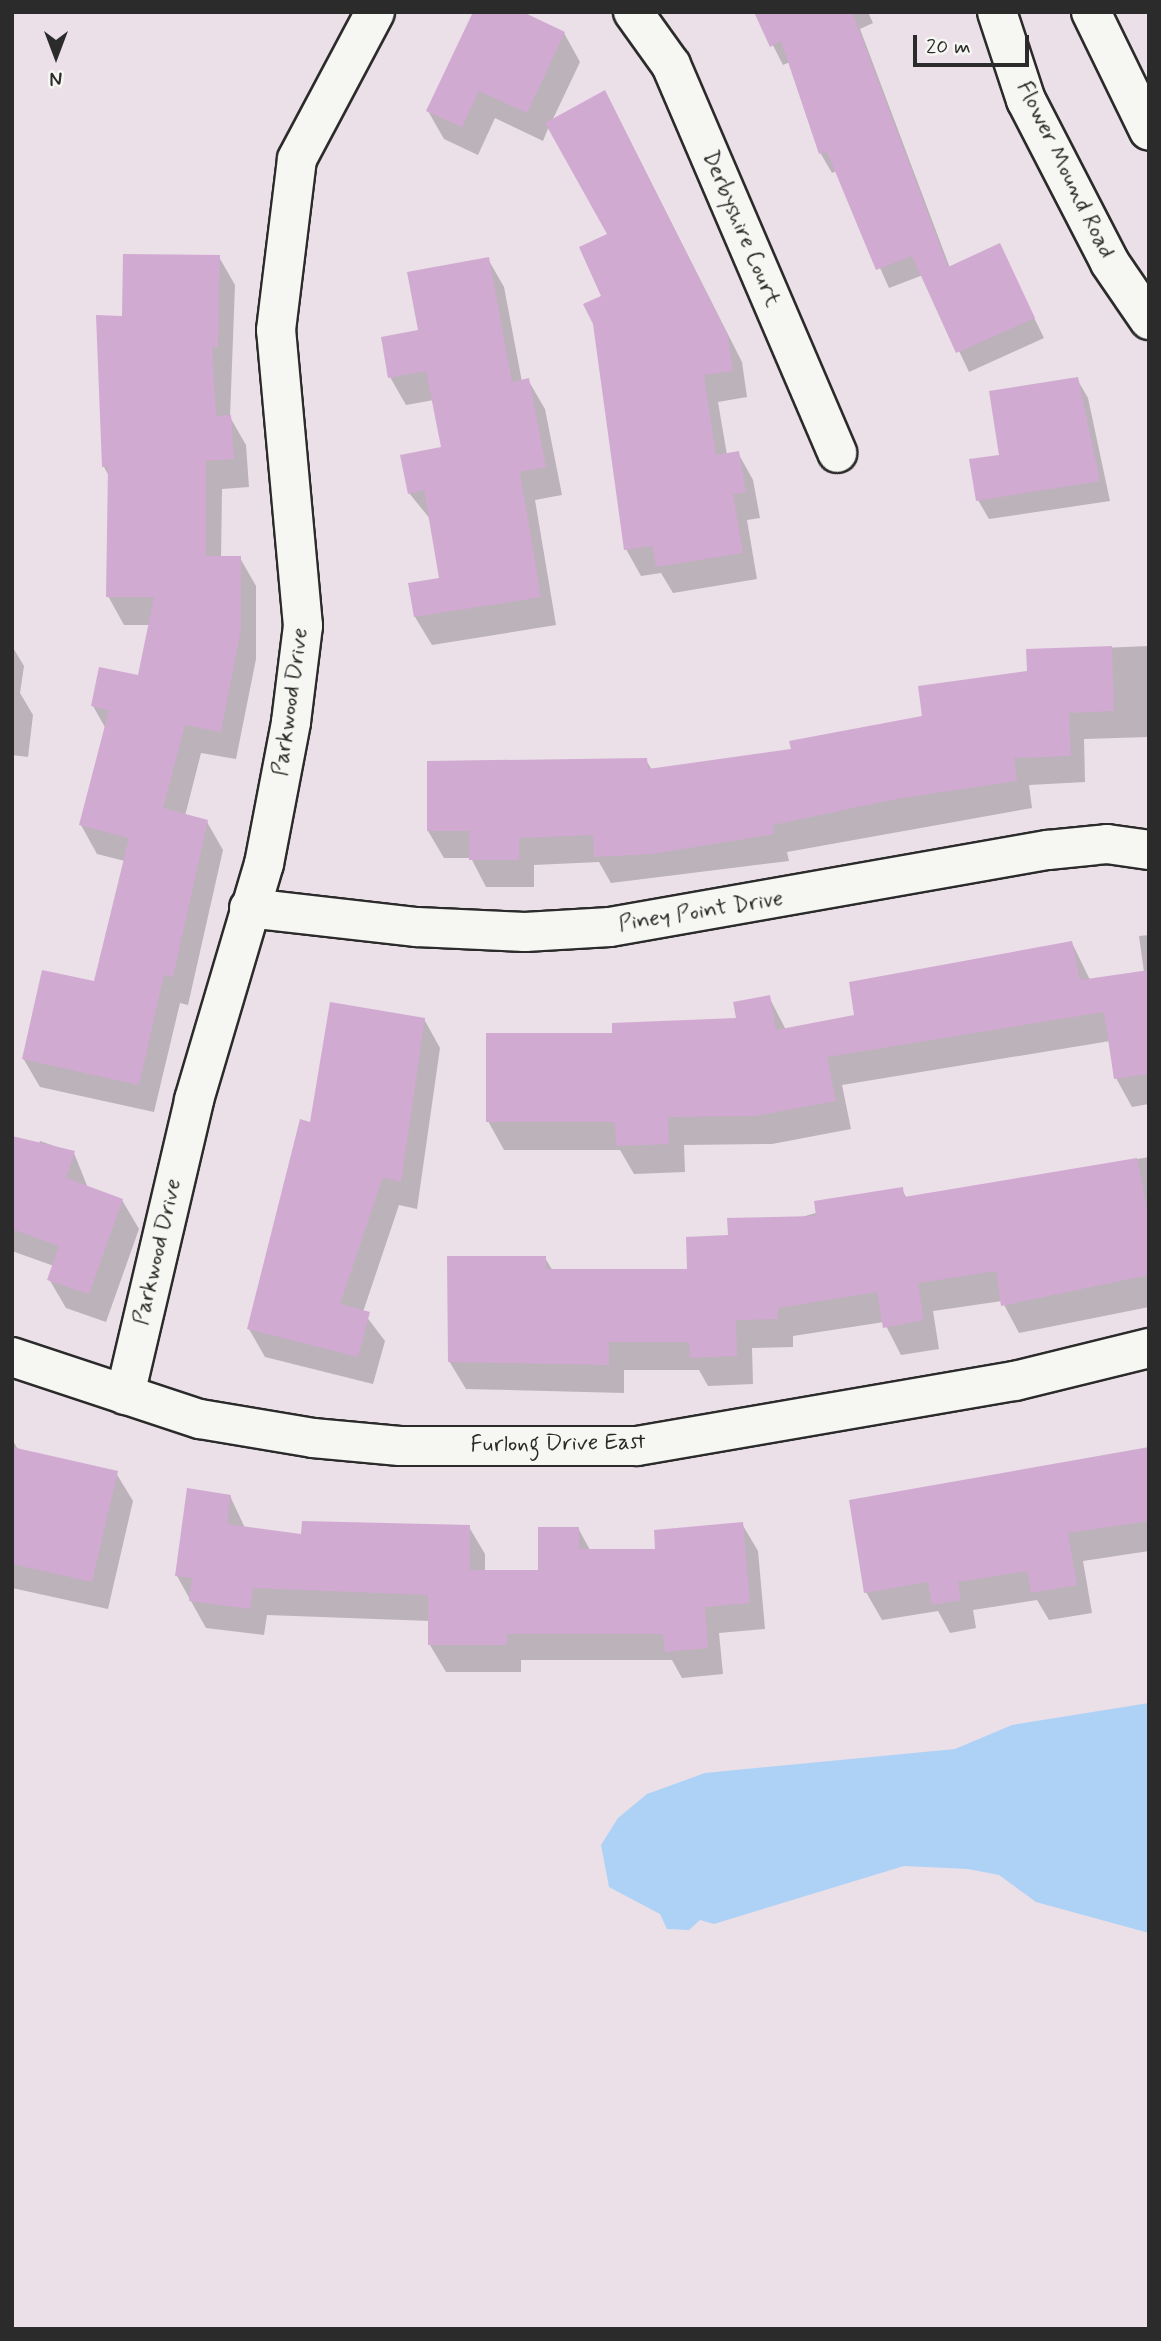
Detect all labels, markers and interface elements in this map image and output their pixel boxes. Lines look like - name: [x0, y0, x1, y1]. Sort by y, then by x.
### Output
- north arrow: [21, 21, 91, 91]
- scale bar: [916, 21, 1032, 65]
- text: 20 m: [926, 33, 971, 61]
- text: N: [50, 65, 62, 90]
- street label: Flower Mound Road: [1011, 80, 1119, 260]
- street label: Derbyshire Court: [696, 148, 786, 310]
- street label: Parkwood Drive: [267, 627, 315, 777]
- street label: Piney Point Drive: [617, 885, 785, 939]
- street label: Parkwood Drive: [128, 1177, 188, 1327]
- street label: Furlong Drive East: [471, 1429, 645, 1459]

